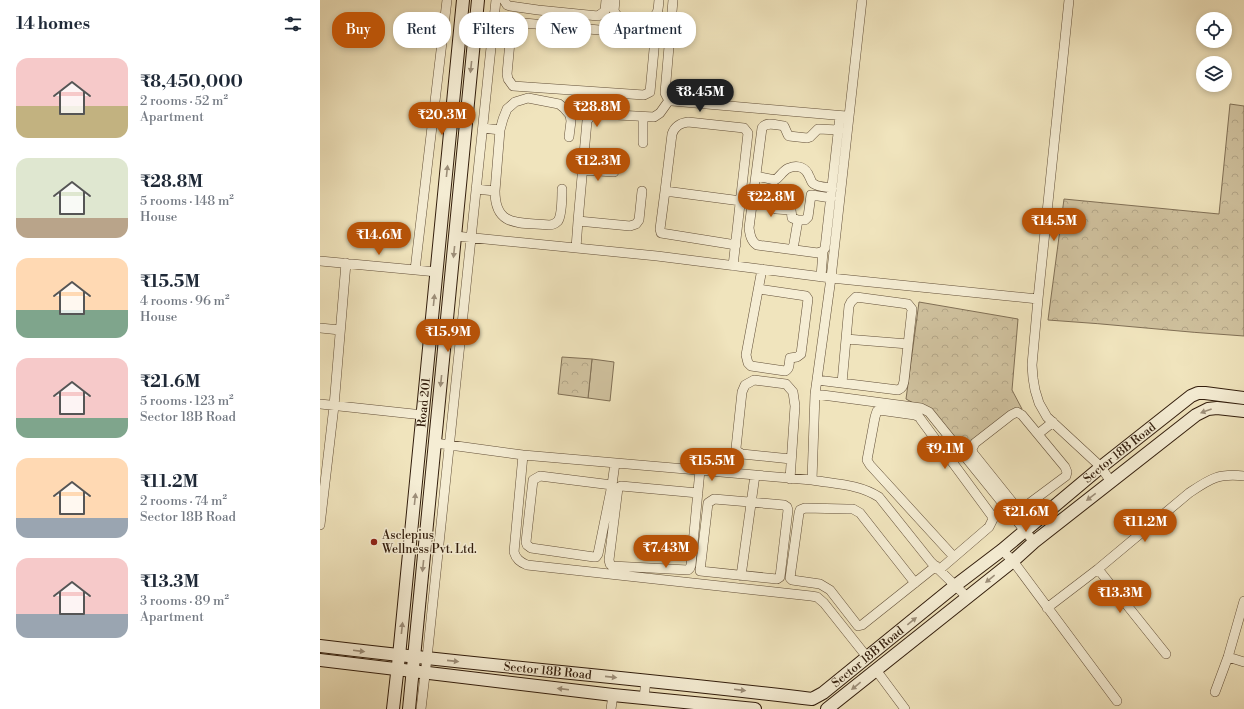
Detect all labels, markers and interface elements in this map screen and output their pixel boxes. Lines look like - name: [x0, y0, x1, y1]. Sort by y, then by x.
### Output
- chip: Buy: [332, 12, 385, 48]
- chip: Rent: [393, 12, 451, 48]
- chip: Filters: [459, 12, 528, 48]
- chip: New: [536, 12, 591, 48]
- chip: Apartment: [599, 12, 696, 48]
- map controls: [1196, 12, 1232, 92]
- button: locate: [1196, 12, 1232, 48]
- text: 14 homes: [16, 13, 90, 35]
- icon: filters: [282, 13, 304, 35]
- button: layers: [1196, 56, 1232, 92]
- one-way arrow: [468, 61, 475, 73]
- text: ₹8,450,000: [140, 71, 243, 93]
- icon: home: [48, 74, 96, 122]
- pin: ₹8.45M: [667, 79, 733, 113]
- text: ₹8.45M: [676, 84, 724, 100]
- text: 2 rooms · 52 m²: [140, 93, 228, 109]
- pin: ₹28.8M: [564, 94, 630, 128]
- text: ₹28.8M: [573, 99, 621, 115]
- pin: ₹20.3M: [409, 102, 475, 136]
- text: ₹20.3M: [418, 107, 466, 123]
- text: Apartment: [140, 109, 204, 125]
- pin: ₹12.3M: [565, 148, 631, 182]
- text: ₹12.3M: [575, 153, 621, 169]
- one-way arrow: [443, 165, 450, 177]
- text: ₹28.8M: [140, 171, 203, 193]
- icon: home: [48, 174, 96, 222]
- pin: ₹22.8M: [738, 184, 804, 218]
- text: ₹22.8M: [747, 189, 795, 205]
- text: 5 rooms · 148 m²: [140, 193, 234, 209]
- pin: ₹14.5M: [1021, 208, 1087, 242]
- text: House: [140, 209, 177, 225]
- text: ₹14.5M: [1031, 213, 1077, 229]
- pin: ₹14.6M: [346, 222, 412, 256]
- text: ₹14.6M: [356, 227, 402, 243]
- one-way arrow: [450, 246, 457, 258]
- text: ₹15.5M: [140, 271, 200, 293]
- icon: home: [48, 274, 96, 322]
- text: 4 rooms · 96 m²: [140, 293, 229, 309]
- one-way arrow: [431, 294, 437, 306]
- text: House: [140, 309, 177, 325]
- pin: ₹15.9M: [415, 319, 481, 353]
- text: ₹15.9M: [425, 324, 471, 340]
- text: ₹21.6M: [140, 371, 201, 393]
- icon: home: [48, 374, 96, 422]
- one-way arrow: [438, 375, 444, 387]
- street label: Road 201: [414, 376, 434, 428]
- text: 5 rooms · 123 m²: [140, 393, 234, 409]
- one-way arrow: [1199, 408, 1211, 414]
- text: Sector 18B Road: [140, 409, 236, 425]
- street label: Sector 18B Road: [1080, 419, 1159, 486]
- pin: ₹9.1M: [917, 436, 973, 470]
- text: ₹9.1M: [926, 441, 964, 457]
- pin: ₹15.5M: [679, 448, 745, 482]
- text: ₹15.5M: [689, 453, 735, 469]
- text: ₹11.2M: [140, 471, 198, 493]
- icon: home: [48, 474, 96, 522]
- text: 2 rooms · 74 m²: [140, 493, 227, 509]
- one-way arrow: [411, 493, 418, 505]
- one-way arrow: [1086, 493, 1097, 502]
- pin: ₹21.6M: [993, 499, 1059, 533]
- text: ₹21.6M: [1003, 504, 1049, 520]
- text: Sector 18B Road: [140, 509, 236, 525]
- pin: ₹11.2M: [1112, 509, 1178, 543]
- text: ₹11.2M: [1123, 514, 1167, 530]
- place label: Asclepius Wellness Pvt. Ltd.: [381, 528, 477, 557]
- pin: ₹7.43M: [633, 535, 699, 569]
- marker: Asclepius Wellness Pvt. Ltd.: [369, 537, 379, 547]
- text: ₹7.43M: [642, 540, 690, 556]
- one-way arrow: [420, 560, 427, 572]
- text: ₹13.3M: [140, 571, 199, 593]
- icon: home: [48, 574, 96, 622]
- one-way arrow: [985, 575, 996, 583]
- pin: ₹13.3M: [1087, 580, 1153, 614]
- text: ₹13.3M: [1097, 585, 1143, 601]
- text: 3 rooms · 89 m²: [140, 593, 229, 609]
- text: Apartment: [140, 609, 204, 625]
- one-way arrow: [907, 616, 918, 625]
- one-way arrow: [399, 622, 405, 635]
- street label: Sector 18B Road: [829, 623, 907, 690]
- one-way arrow: [353, 647, 365, 654]
- one-way arrow: [447, 657, 459, 664]
- street label: Sector 18B Road: [503, 659, 593, 683]
- one-way arrow: [605, 673, 617, 680]
- one-way arrow: [850, 682, 861, 691]
- one-way arrow: [557, 686, 569, 692]
- one-way arrow: [734, 687, 746, 694]

